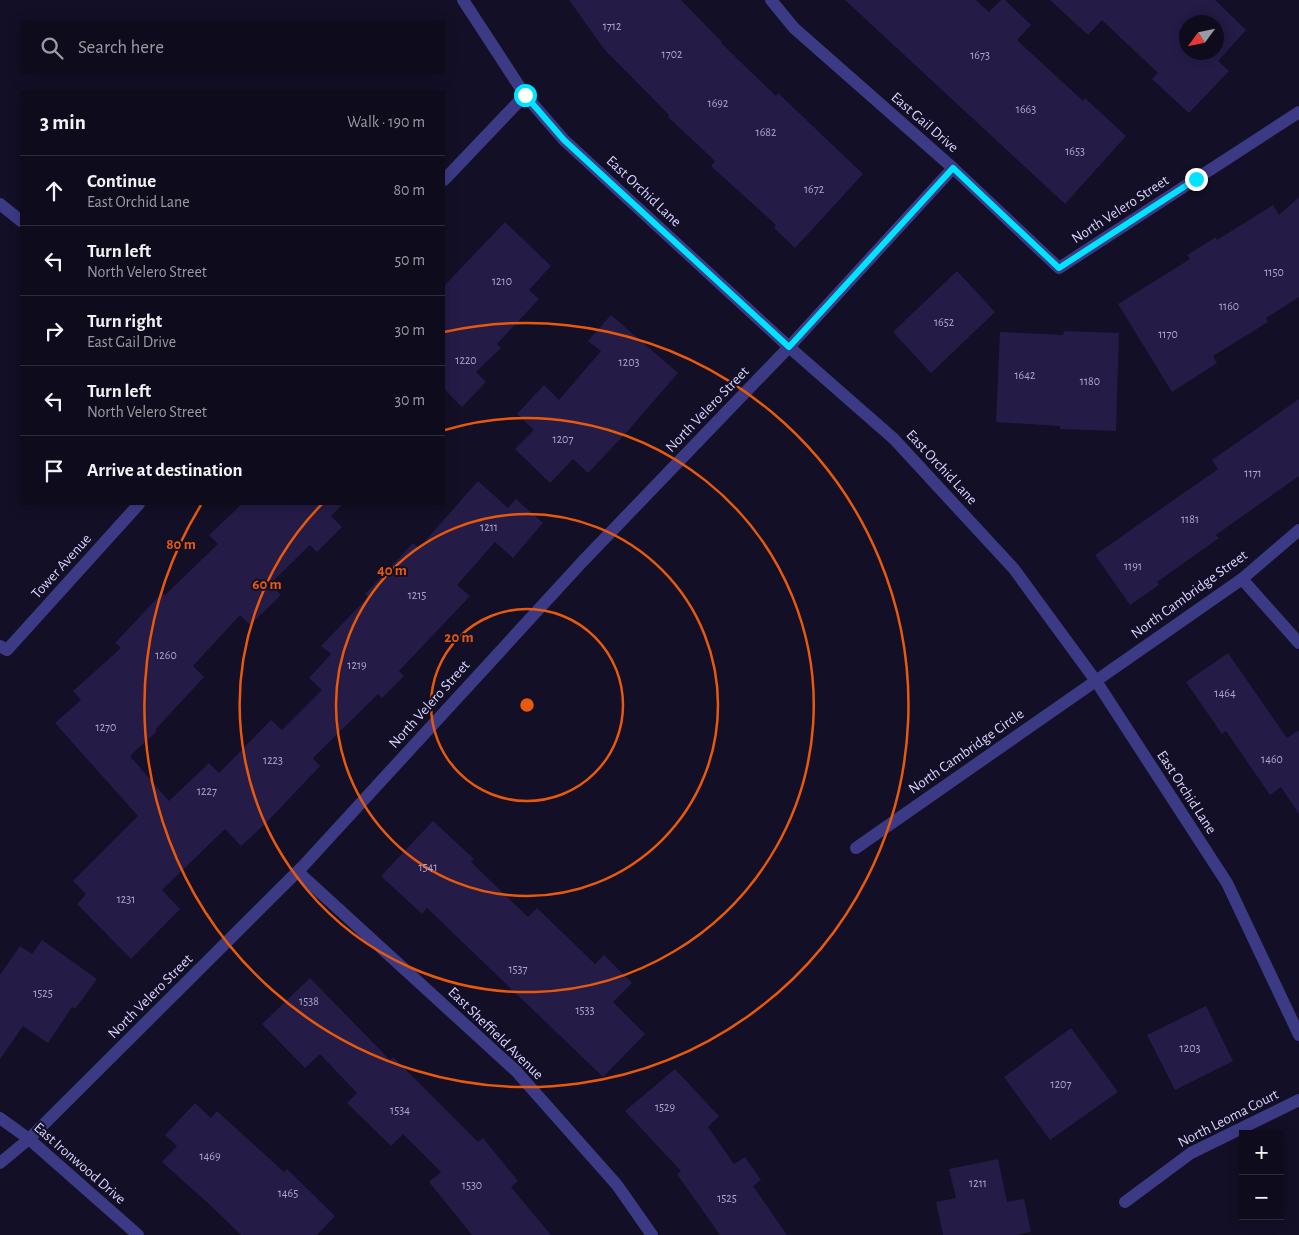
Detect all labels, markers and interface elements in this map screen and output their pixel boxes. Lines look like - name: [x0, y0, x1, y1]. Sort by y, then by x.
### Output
- north arrow: [1179, 15, 1224, 60]
- search box: [20, 20, 445, 75]
- house number: 1712: [603, 20, 622, 32]
- icon: search: [38, 34, 66, 62]
- text: Search here: [78, 38, 164, 57]
- house number: 1702: [662, 48, 683, 60]
- house number: 1673: [970, 49, 990, 61]
- route start: [514, 84, 537, 107]
- street label: East Gail Drive: [888, 89, 961, 155]
- house number: 1692: [708, 97, 729, 109]
- house number: 1663: [1016, 103, 1036, 115]
- text: 3 min: [40, 112, 86, 133]
- text: Walk · 190 m: [347, 114, 425, 130]
- house number: 1682: [756, 126, 777, 138]
- house number: 1653: [1065, 145, 1085, 157]
- street label: East Orchid Lane: [603, 153, 684, 230]
- route end: [1185, 168, 1208, 191]
- text: Continue: [87, 172, 156, 191]
- street label: North Velero Street: [1069, 172, 1172, 246]
- icon: ahead: [40, 177, 68, 205]
- text: 80 m: [394, 182, 425, 198]
- house number: 1672: [804, 183, 825, 195]
- text: East Orchid Lane: [87, 194, 190, 210]
- text: Turn left: [87, 242, 151, 261]
- icon: left: [40, 247, 68, 275]
- text: 50 m: [394, 252, 425, 268]
- text: North Velero Street: [87, 264, 207, 280]
- house number: 1150: [1264, 266, 1284, 278]
- house number: 1210: [492, 275, 512, 287]
- house number: 1160: [1219, 300, 1239, 312]
- text: Turn right: [87, 312, 162, 331]
- house number: 1652: [934, 316, 955, 328]
- icon: right: [40, 317, 68, 345]
- text: 30 m: [395, 322, 425, 338]
- house number: 1170: [1158, 328, 1178, 340]
- text: East Gail Drive: [87, 334, 176, 350]
- house number: 1220: [455, 354, 477, 366]
- house number: 1203: [619, 356, 639, 368]
- street label: North Velero Street: [663, 364, 752, 455]
- house number: 1642: [1014, 369, 1036, 381]
- house number: 1180: [1080, 375, 1100, 387]
- text: Turn left: [87, 382, 151, 401]
- icon: left: [40, 387, 68, 415]
- text: 30 m: [395, 392, 425, 408]
- text: North Velero Street: [87, 404, 207, 420]
- street label: East Orchid Lane: [903, 427, 980, 508]
- house number: 1207: [553, 433, 573, 445]
- icon: arrive: [40, 457, 68, 485]
- text: Arrive at destination: [87, 461, 243, 480]
- house number: 1171: [1244, 467, 1262, 479]
- house number: 1181: [1181, 513, 1199, 525]
- house number: 1211: [480, 521, 498, 533]
- street label: Tower Avenue: [29, 531, 94, 602]
- text: 80 m: [166, 537, 196, 552]
- street label: North Cambridge Street: [1128, 547, 1250, 641]
- house number: 1191: [1124, 560, 1142, 572]
- text: 40 m: [377, 563, 407, 578]
- text: 60 m: [252, 577, 282, 592]
- house number: 1215: [408, 589, 426, 601]
- text: 20 m: [444, 630, 474, 645]
- house number: 1260: [155, 649, 177, 661]
- street label: North Velero Street: [386, 657, 473, 751]
- house number: 1219: [347, 659, 367, 671]
- house number: 1464: [1214, 687, 1236, 699]
- centre of rings: [518, 696, 536, 714]
- street label: North Cambridge Circle: [906, 706, 1027, 797]
- house number: 1270: [96, 721, 116, 733]
- street label: East Orchid Lane: [1154, 748, 1219, 837]
- house number: 1460: [1261, 753, 1283, 765]
- house number: 1223: [263, 754, 283, 766]
- house number: 1227: [197, 785, 217, 797]
- house number: 1541: [418, 861, 438, 873]
- house number: 1231: [117, 893, 135, 905]
- street label: North Velero Street: [105, 951, 196, 1041]
- house number: 1537: [508, 963, 528, 975]
- street label: East Sheffield Avenue: [445, 984, 546, 1082]
- house number: 1525: [33, 987, 53, 999]
- house number: 1538: [299, 995, 319, 1007]
- house number: 1533: [575, 1004, 595, 1016]
- house number: 1203: [1180, 1042, 1200, 1054]
- house number: 1207: [1051, 1078, 1071, 1090]
- street label: North Leoma Court: [1176, 1087, 1281, 1150]
- house number: 1529: [655, 1101, 675, 1113]
- house number: 1534: [390, 1104, 410, 1116]
- street label: East Ironwood Drive: [31, 1120, 128, 1207]
- map controls: [1239, 1130, 1284, 1220]
- button: +: [1239, 1130, 1284, 1175]
- house number: 1469: [199, 1150, 221, 1162]
- button: −: [1239, 1175, 1284, 1220]
- house number: 1211: [969, 1177, 987, 1189]
- house number: 1530: [462, 1179, 482, 1191]
- house number: 1465: [278, 1187, 298, 1199]
- house number: 1525: [717, 1192, 737, 1204]

